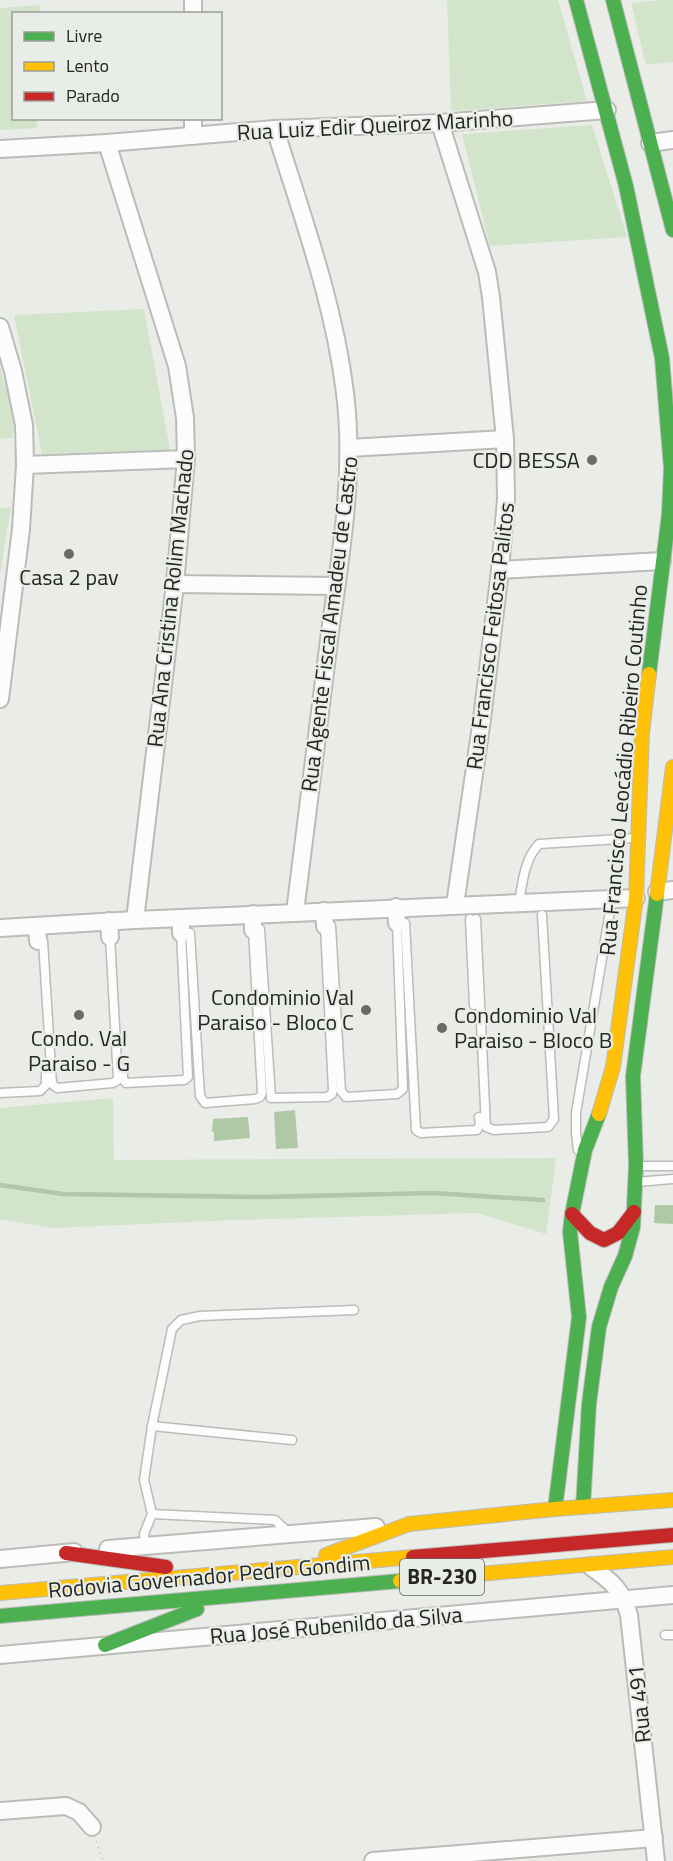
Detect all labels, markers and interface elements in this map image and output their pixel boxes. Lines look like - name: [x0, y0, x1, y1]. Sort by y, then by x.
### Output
- legend: [12, 12, 222, 120]
- text: Livre: [66, 22, 102, 49]
- text: Lento: [66, 52, 109, 79]
- text: Parado: [66, 82, 120, 109]
- street label: Rua Luiz Edir Queiroz Marinho: [236, 101, 514, 149]
- place label: CDD BESSA: [472, 443, 580, 477]
- street label: Rua Ana Cristina Rolim Machado: [137, 447, 203, 749]
- marker: CDD BESSA: [585, 453, 599, 467]
- street label: Rua Agente Fiscal Amadeu de Castro: [292, 454, 366, 794]
- street label: Rua Francisco Feitosa Palitos: [457, 500, 523, 772]
- marker: Casa 2 pav: [62, 547, 76, 561]
- place label: Casa 2 pav: [19, 560, 119, 594]
- street label: Rua Francisco Leocádio Ribeiro Coutinho: [590, 583, 656, 957]
- place label: Condominio Val Paraiso - Bloco C: [197, 980, 354, 1039]
- place label: Condominio Val Paraiso - Bloco B: [454, 998, 612, 1057]
- marker: Condominio Val Paraiso - Bloco C: [359, 1003, 373, 1017]
- marker: Condo. Val Paraiso - G: [72, 1008, 86, 1022]
- place label: Condo. Val Paraiso - G: [28, 1021, 130, 1080]
- marker: Condominio Val Paraiso - Bloco B: [435, 1021, 449, 1035]
- street label: Rodovia Governador Pedro Gondim: [46, 1545, 372, 1607]
- road number: BR-230: [400, 1559, 484, 1595]
- street label: Rua José Rubenildo da Silva: [208, 1597, 464, 1653]
- street label: Rua 491: [618, 1663, 660, 1745]

